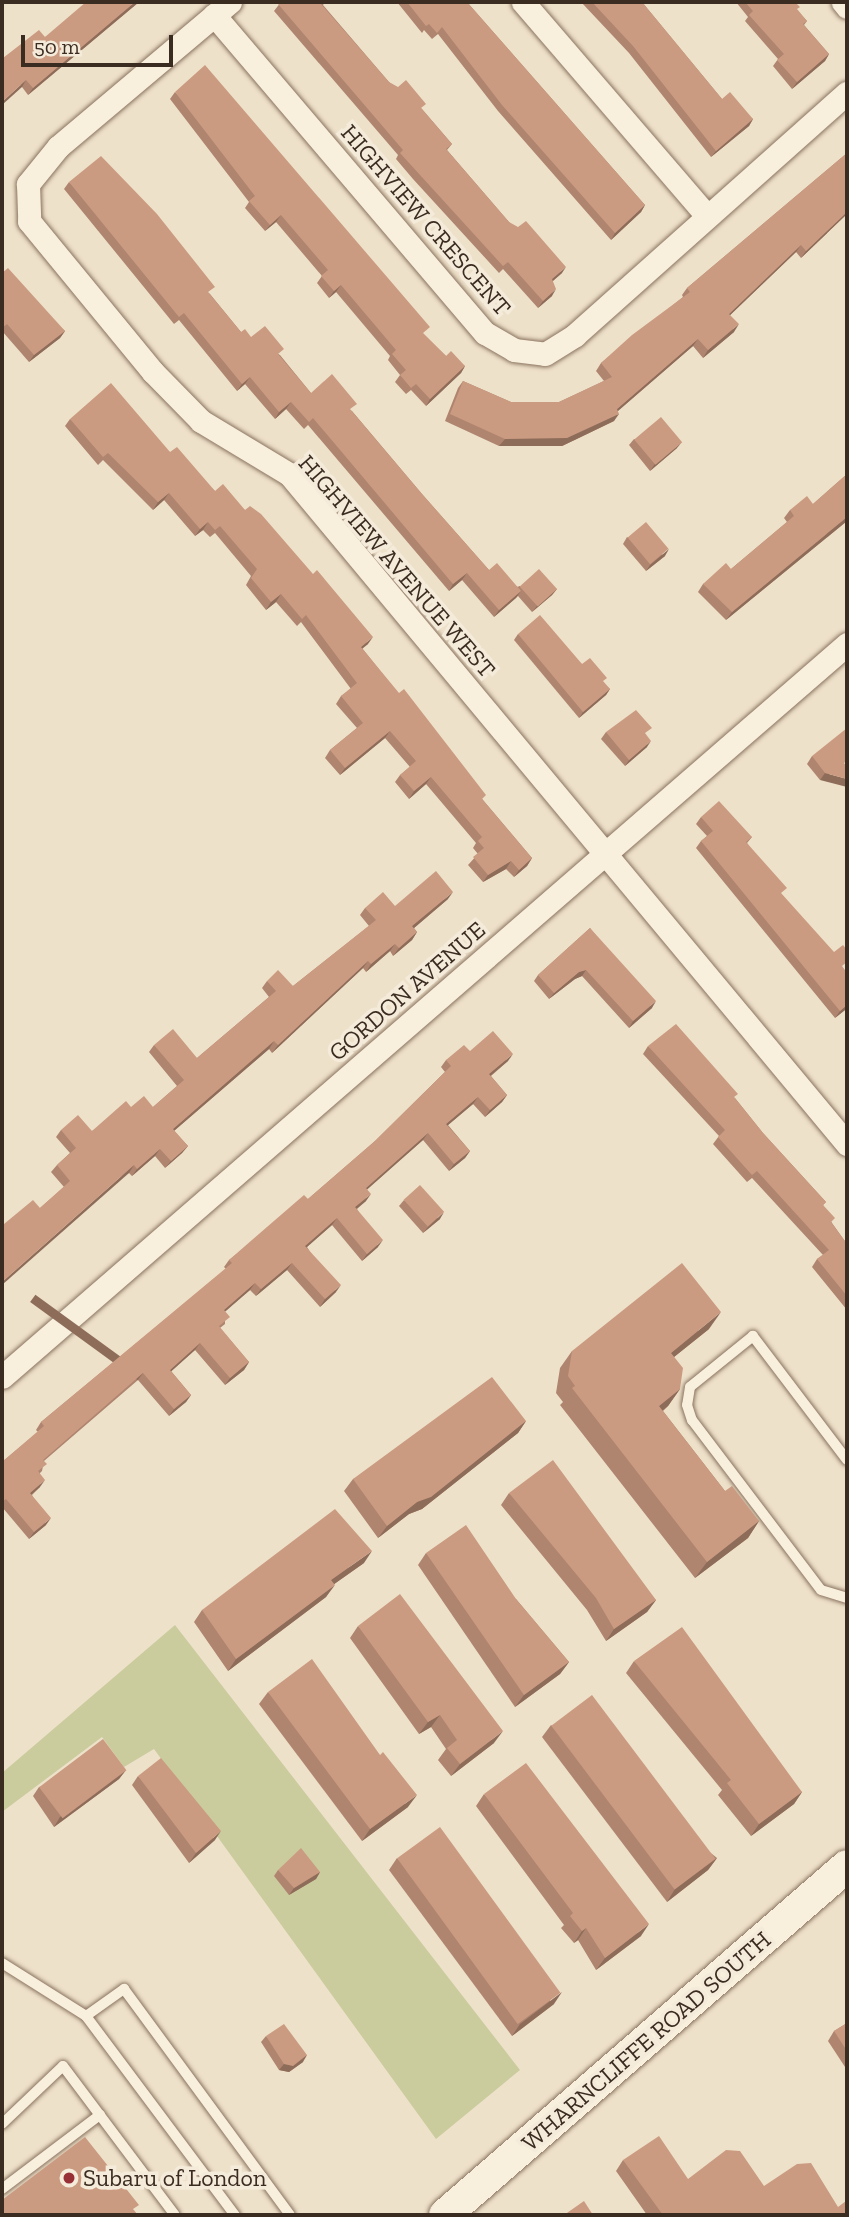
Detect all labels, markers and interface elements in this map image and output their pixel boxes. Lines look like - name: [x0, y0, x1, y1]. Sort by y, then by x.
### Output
- scale bar: [24, 21, 177, 65]
- text: 50 m: [34, 34, 80, 59]
- street label: HIGHVIEW CRESCENT: [335, 118, 517, 322]
- street label: HIGHVIEW AVENUE WEST: [292, 448, 502, 684]
- street label: GORDON AVENUE: [323, 915, 491, 1067]
- street label: WHARNCLIFFE ROAD SOUTH: [516, 1925, 776, 2157]
- place label: Subaru of London: [83, 2164, 266, 2192]
- marker: Subaru of London: [61, 2170, 77, 2186]

